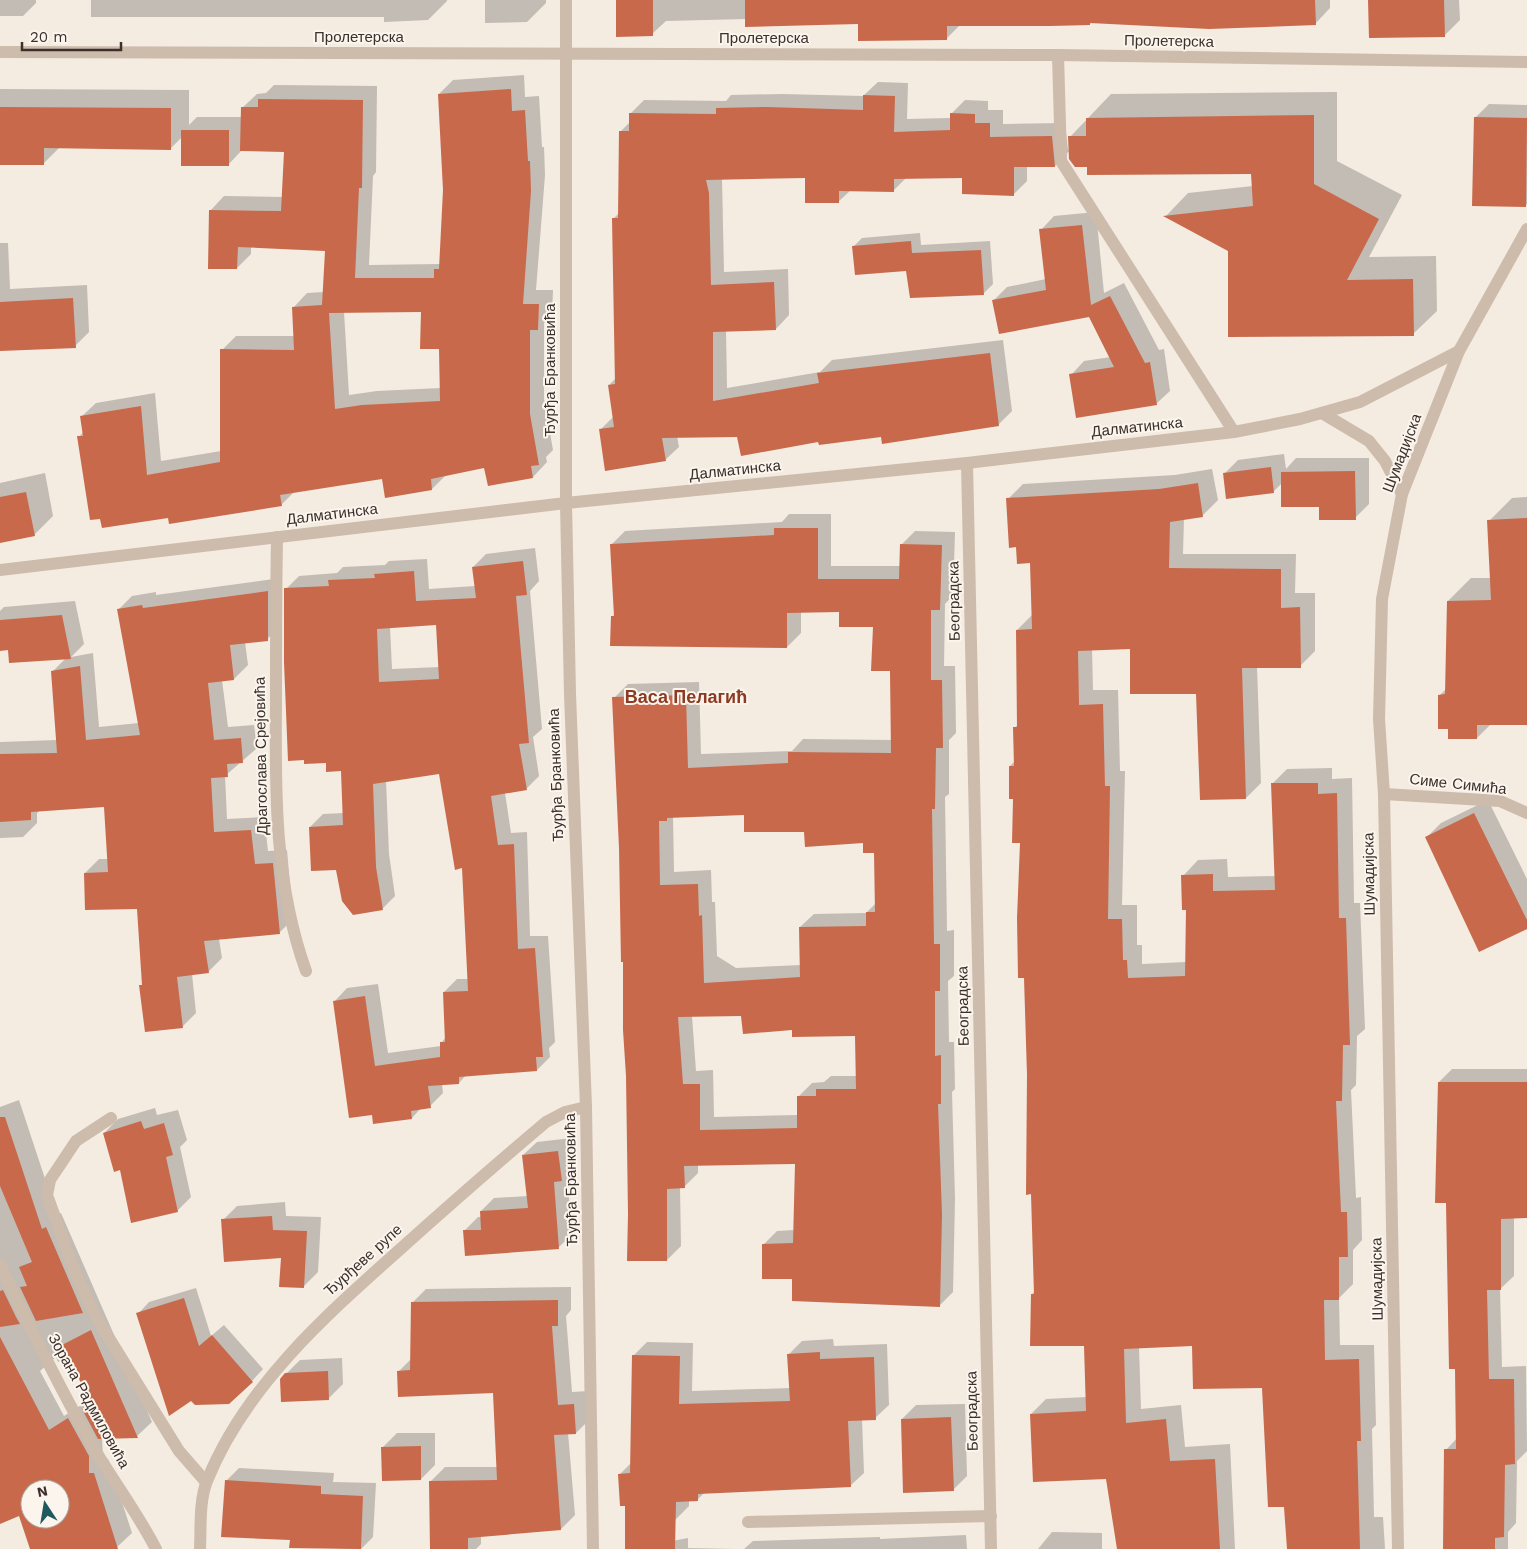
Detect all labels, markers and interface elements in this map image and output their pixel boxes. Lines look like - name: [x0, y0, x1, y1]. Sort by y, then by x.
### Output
- scale bar: [22, 20, 121, 52]
- text: 20 m: [30, 28, 68, 46]
- street label: Пролетерска: [314, 28, 405, 46]
- street label: Пролетерска: [719, 29, 810, 47]
- street label: Пролетерска: [1124, 31, 1215, 51]
- street label: Ђурђа Бранковића: [541, 303, 559, 437]
- street label: Шумадијска: [1379, 410, 1425, 495]
- street label: Далматинска: [1090, 413, 1184, 441]
- street label: Далматинска: [688, 456, 782, 484]
- street label: Далматинска: [285, 499, 379, 529]
- street label: Београдска: [944, 560, 964, 641]
- street label: Драгослава Срејовића: [251, 676, 271, 835]
- district label: Васа Пелагић: [625, 686, 747, 707]
- street label: Ђурђа Бранковића: [545, 707, 567, 842]
- street label: Симе Симића: [1409, 770, 1508, 798]
- street label: Шумадијска: [1359, 832, 1379, 916]
- street label: Београдска: [953, 965, 973, 1046]
- street label: Ђурђа Бранковића: [561, 1113, 581, 1247]
- street label: Ђурђеве рупе: [320, 1220, 406, 1300]
- street label: Шумадијска: [1367, 1237, 1387, 1321]
- street label: Зорана Радмиловића: [44, 1330, 134, 1472]
- street label: Београдска: [962, 1370, 982, 1451]
- north arrow: [20, 1479, 70, 1529]
- text: N: [36, 1482, 49, 1500]

